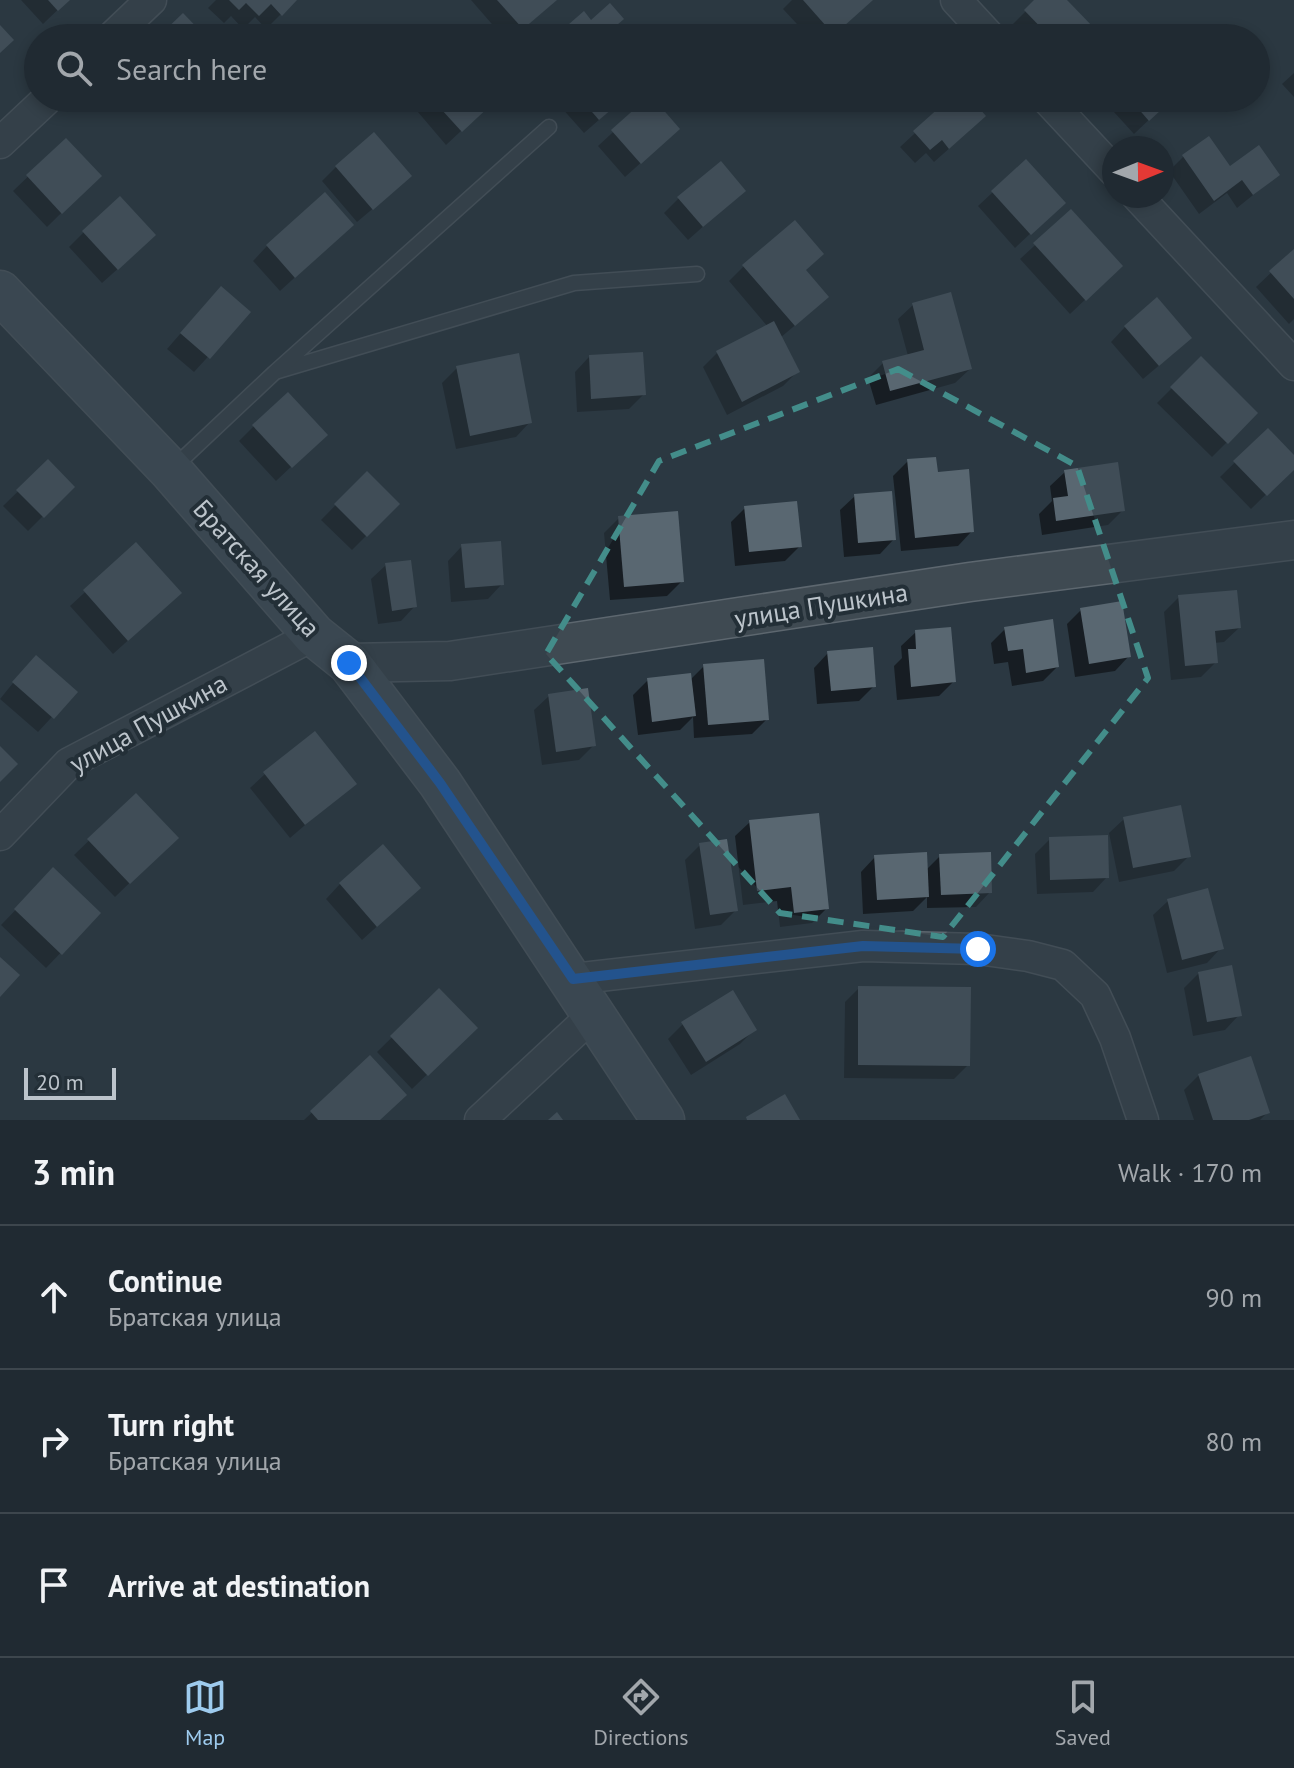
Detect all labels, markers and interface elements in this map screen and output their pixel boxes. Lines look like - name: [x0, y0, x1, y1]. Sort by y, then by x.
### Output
- search box: [24, 24, 1270, 112]
- icon: search: [52, 46, 96, 90]
- text: Search here: [116, 49, 267, 88]
- north arrow: [1102, 136, 1174, 208]
- street label: Братская улица: [187, 492, 327, 644]
- street label: улица Пушкина: [732, 575, 910, 635]
- route end: [331, 645, 367, 681]
- street label: улица Пушкина: [63, 666, 233, 780]
- route start: [960, 931, 996, 967]
- scale bar: [24, 1064, 116, 1100]
- text: 20 m: [36, 1068, 84, 1096]
- text: 3 min: [32, 1150, 115, 1194]
- text: Walk · 170 m: [1118, 1156, 1262, 1189]
- text: Continue: [108, 1261, 222, 1300]
- icon: ahead: [32, 1275, 76, 1319]
- text: 90 m: [1206, 1281, 1262, 1314]
- text: Братская улица: [108, 1300, 282, 1333]
- text: Turn right: [108, 1405, 234, 1444]
- icon: right: [32, 1419, 76, 1463]
- text: 80 m: [1206, 1425, 1262, 1458]
- text: Братская улица: [108, 1444, 282, 1477]
- icon: arrive: [32, 1563, 76, 1607]
- text: Arrive at destination: [108, 1566, 370, 1605]
- tab: Map: [183, 1675, 227, 1751]
- tab: Directions: [593, 1675, 689, 1751]
- tab: Saved: [1055, 1675, 1111, 1751]

